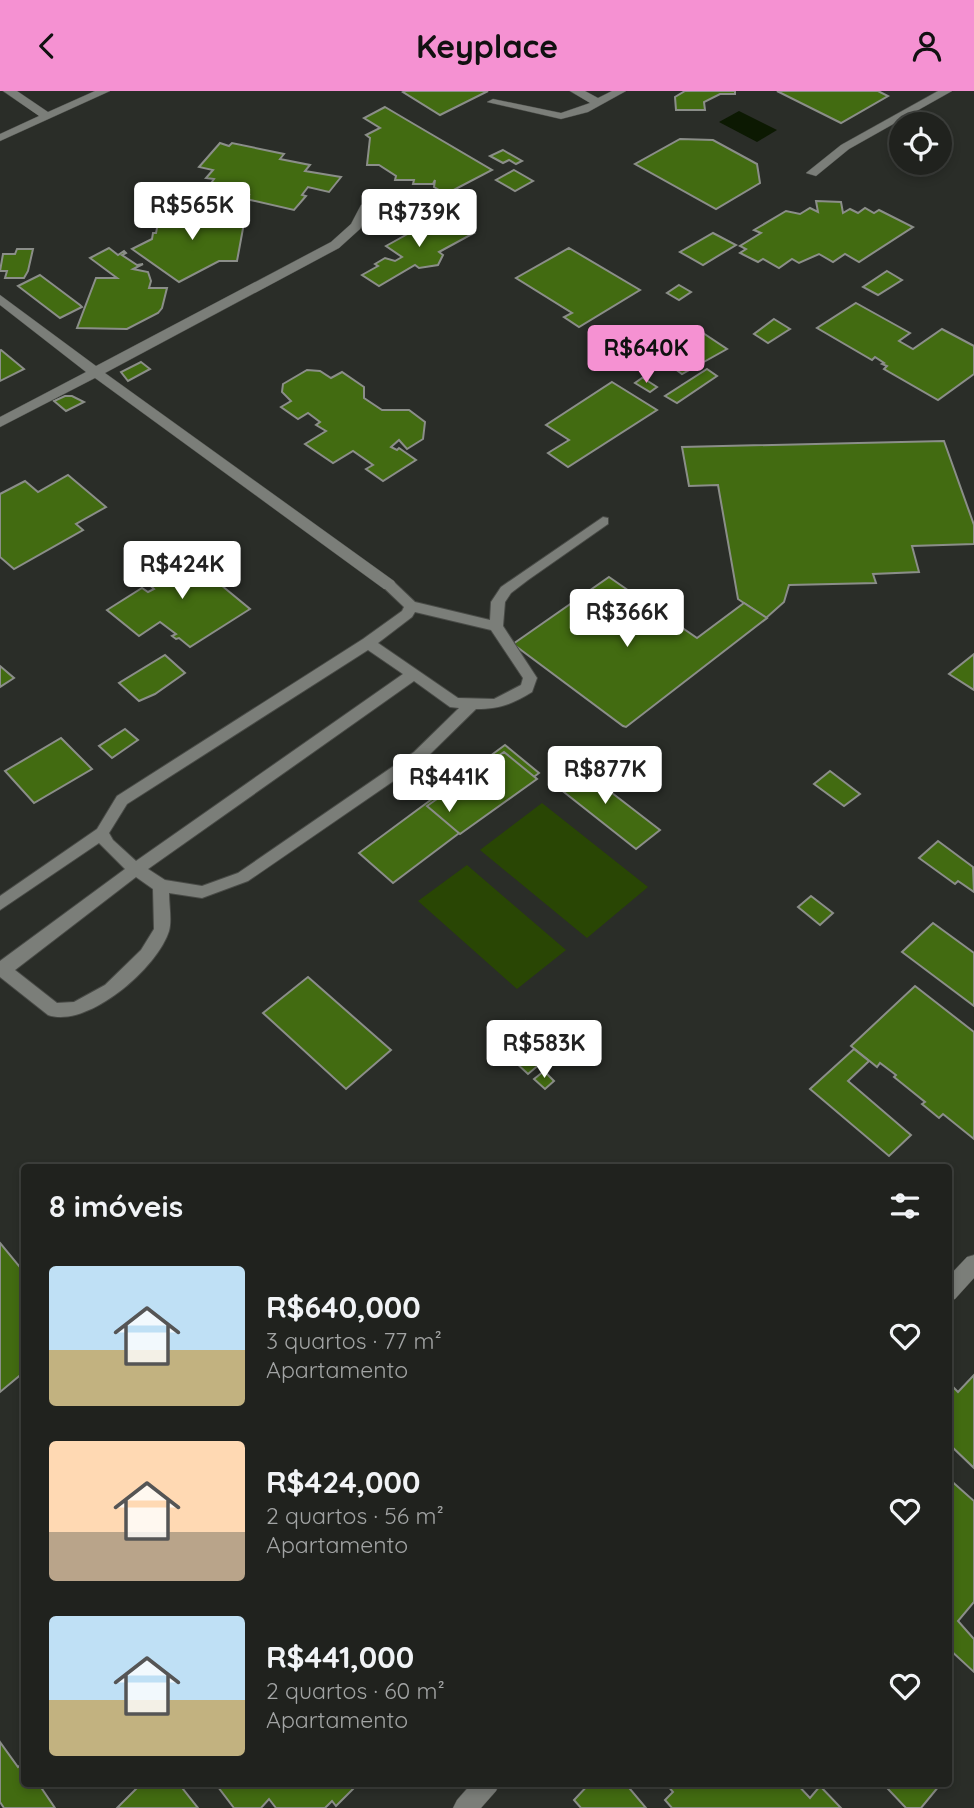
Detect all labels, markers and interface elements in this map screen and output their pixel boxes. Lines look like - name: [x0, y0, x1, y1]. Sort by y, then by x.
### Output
- text: Keyplace: [416, 26, 558, 66]
- icon: back: [28, 27, 66, 65]
- icon: person: [908, 27, 946, 65]
- map controls: [889, 112, 952, 175]
- button: locate: [889, 112, 952, 175]
- pin: R$565K: [135, 183, 249, 242]
- text: R$565K: [150, 190, 234, 219]
- pin: R$739K: [362, 190, 476, 249]
- text: R$739K: [378, 197, 460, 226]
- pin: R$640K: [589, 325, 703, 385]
- text: R$640K: [604, 333, 688, 362]
- pin: R$424K: [125, 541, 239, 601]
- text: R$424K: [140, 549, 224, 578]
- pin: R$366K: [570, 589, 684, 649]
- text: R$366K: [586, 597, 668, 626]
- pin: R$877K: [548, 747, 662, 806]
- text: R$877K: [564, 754, 646, 783]
- pin: R$441K: [392, 755, 506, 814]
- text: R$441K: [409, 762, 489, 791]
- pin: R$583K: [487, 1021, 601, 1080]
- text: R$583K: [503, 1028, 585, 1057]
- text: 8 imóveis: [49, 1187, 183, 1225]
- icon: filters: [886, 1187, 924, 1225]
- text: R$640,000: [266, 1288, 421, 1326]
- icon: home: [105, 1294, 189, 1378]
- icon: heart: [886, 1317, 924, 1355]
- text: 3 quartos · 77 m²: [266, 1326, 442, 1355]
- text: Apartamento: [266, 1355, 408, 1384]
- text: R$424,000: [266, 1463, 420, 1501]
- icon: home: [105, 1469, 189, 1553]
- icon: heart: [886, 1492, 924, 1530]
- text: 2 quartos · 56 m²: [266, 1501, 444, 1530]
- text: Apartamento: [266, 1530, 408, 1559]
- text: R$441,000: [266, 1638, 414, 1676]
- icon: home: [105, 1644, 189, 1728]
- icon: heart: [886, 1667, 924, 1705]
- text: 2 quartos · 60 m²: [266, 1676, 445, 1705]
- text: Apartamento: [266, 1705, 408, 1734]

